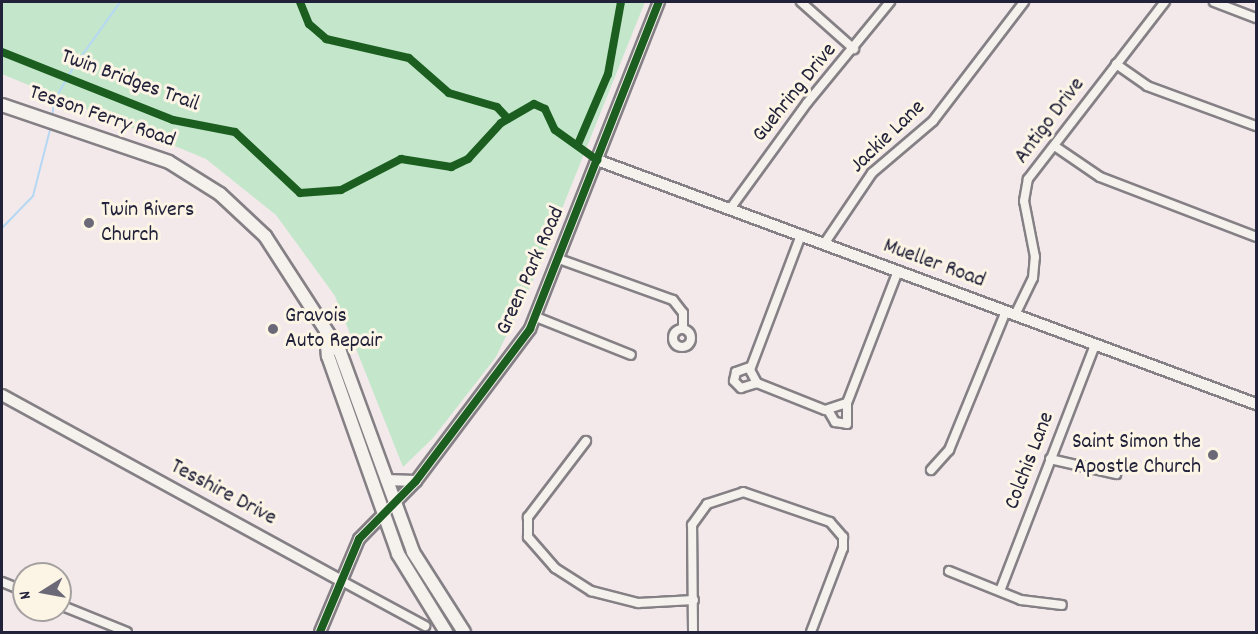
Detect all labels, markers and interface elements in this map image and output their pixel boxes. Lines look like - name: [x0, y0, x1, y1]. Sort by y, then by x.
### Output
- street label: Guehring Drive: [747, 38, 843, 148]
- street label: Twin Bridges Trail: [57, 44, 203, 118]
- street label: Antigo Drive: [1009, 73, 1091, 169]
- street label: Tesson Ferry Road: [25, 80, 179, 154]
- street label: Jackie Lane: [845, 95, 931, 179]
- place label: Twin Rivers Church: [101, 197, 194, 248]
- street label: Green Park Road: [491, 203, 571, 339]
- marker: Twin Rivers Church: [82, 216, 96, 230]
- street label: Mueller Road: [879, 233, 989, 295]
- place label: Gravois Auto Repair: [285, 303, 382, 354]
- marker: Gravois Auto Repair: [266, 322, 280, 336]
- street label: Colchis Lane: [999, 409, 1061, 513]
- place label: Saint Simon the Apostle Church: [1072, 429, 1201, 481]
- marker: Saint Simon the Apostle Church: [1206, 448, 1220, 462]
- street label: Tesshire Drive: [165, 454, 281, 532]
- north arrow: [12, 562, 72, 622]
- text: N: [14, 589, 38, 601]

